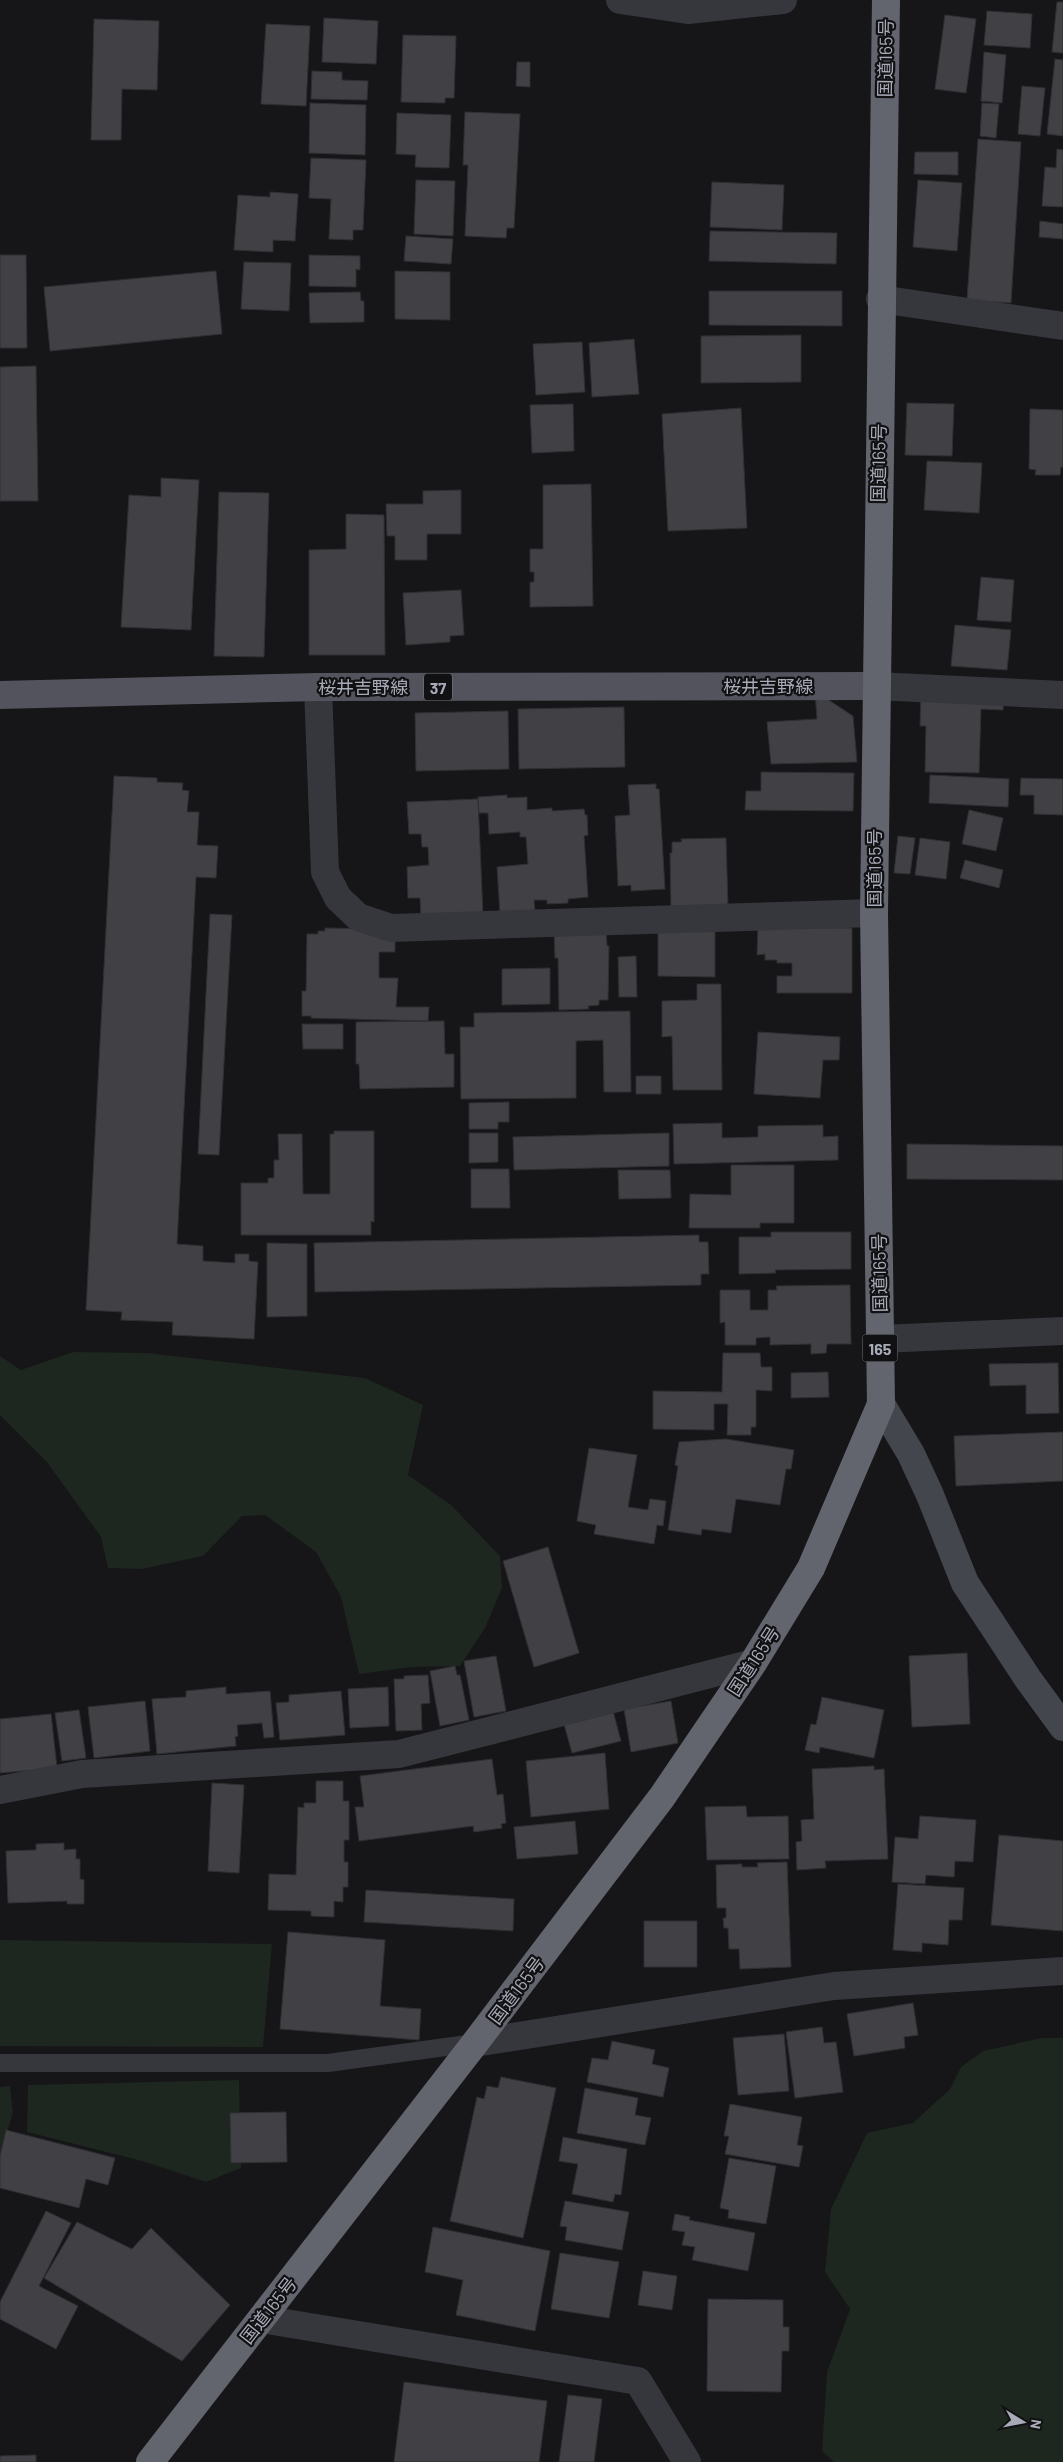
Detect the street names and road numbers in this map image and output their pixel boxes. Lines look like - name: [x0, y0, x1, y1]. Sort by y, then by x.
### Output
- street label: 国道165号: [873, 18, 897, 98]
- street label: 国道165号: [866, 423, 890, 503]
- road number: 37: [424, 674, 452, 700]
- street label: 桜井吉野線: [723, 675, 813, 697]
- street label: 桜井吉野線: [318, 676, 408, 698]
- street label: 国道165号: [863, 829, 885, 907]
- street label: 国道165号: [867, 1233, 891, 1313]
- road number: 165: [862, 1335, 898, 1362]
- street label: 国道165号: [722, 1622, 784, 1700]
- street label: 国道165号: [483, 1952, 549, 2028]
- street label: 国道165号: [235, 2272, 301, 2348]

